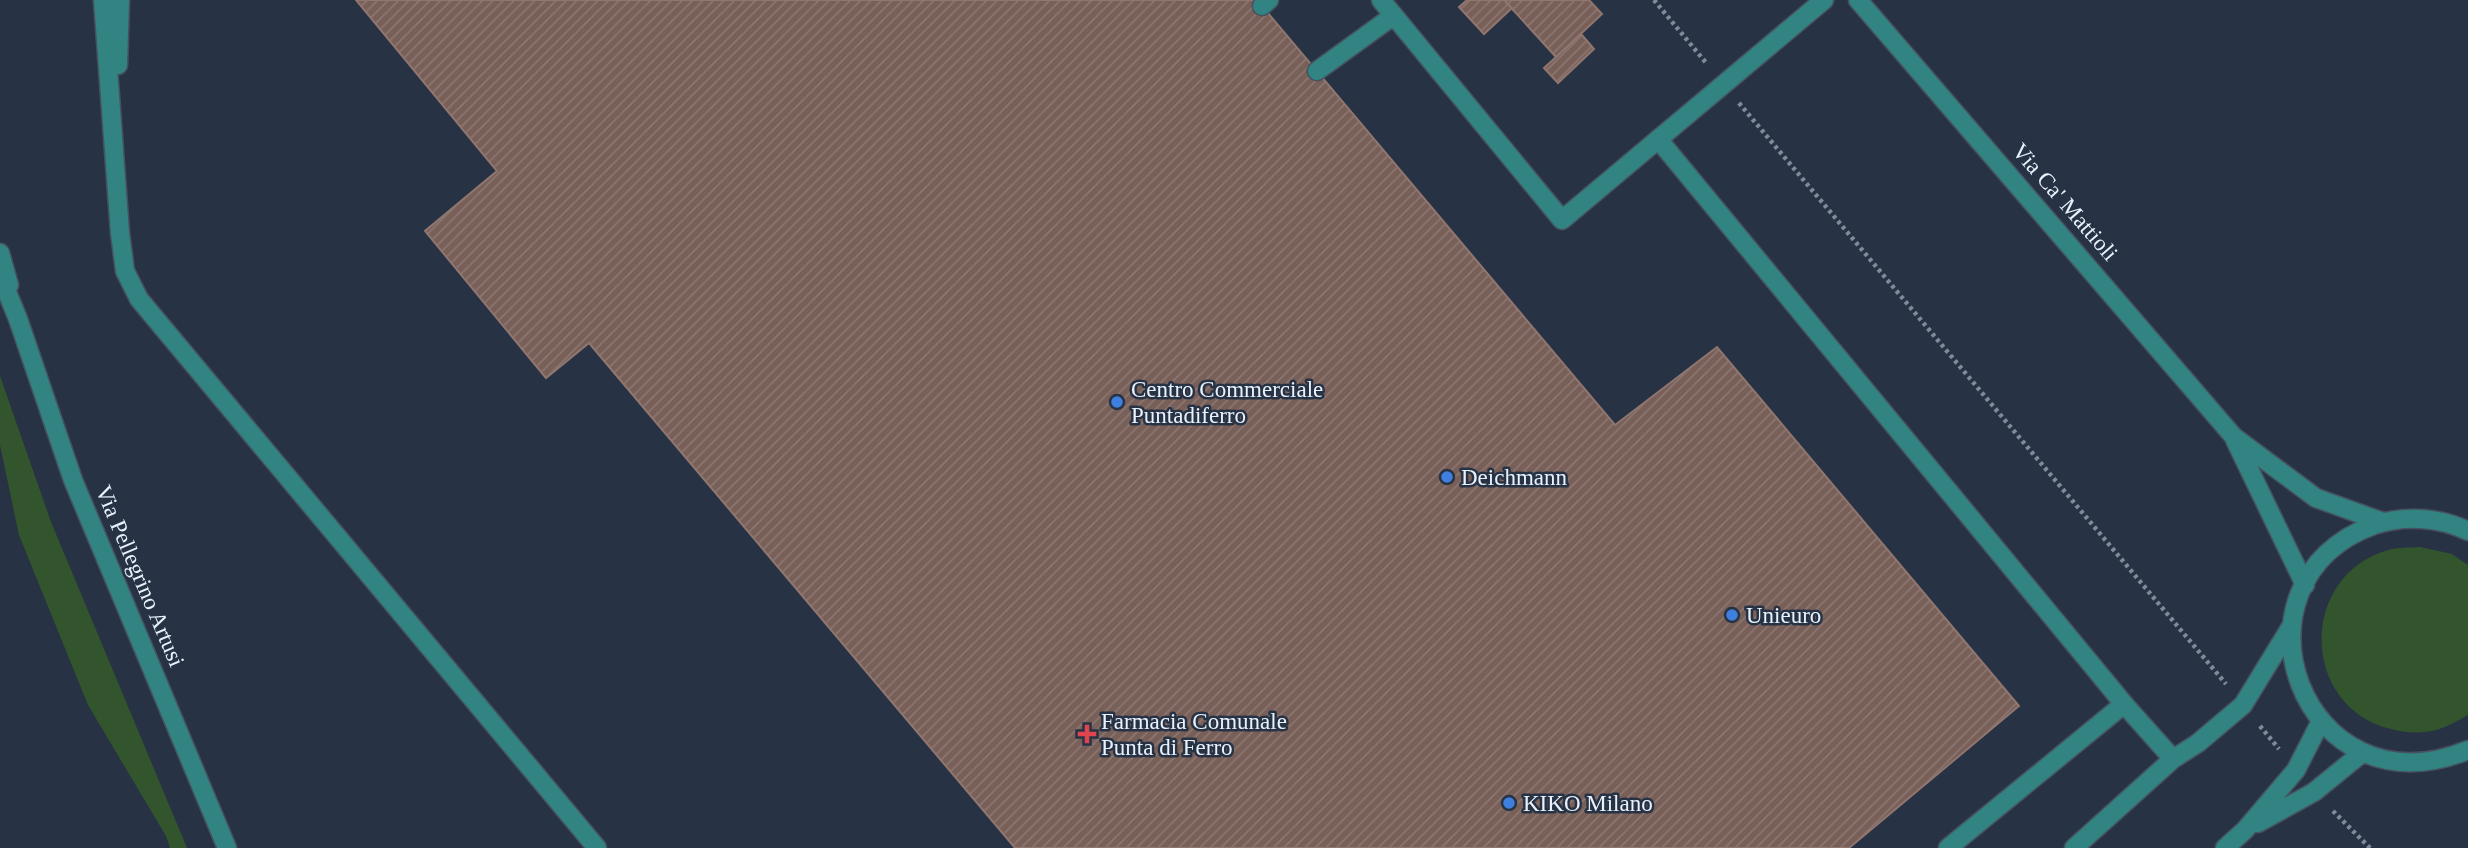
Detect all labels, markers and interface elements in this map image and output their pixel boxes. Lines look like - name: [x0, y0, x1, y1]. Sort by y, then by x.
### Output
- street label: Via Ca' Mattioli: [2007, 138, 2123, 266]
- place label: Centro Commerciale Puntadiferro: [1131, 377, 1323, 428]
- marker: Centro Commerciale Puntadiferro: [1109, 394, 1125, 410]
- place label: Deichmann: [1461, 465, 1568, 490]
- marker: Deichmann: [1439, 469, 1455, 485]
- street label: Via Pellegrino Artusi: [91, 482, 189, 670]
- place label: Unieuro: [1746, 603, 1821, 628]
- marker: Unieuro: [1724, 607, 1740, 623]
- place label: Farmacia Comunale Punta di Ferro: [1101, 709, 1287, 760]
- marker: Farmacia Comunale Punta di Ferro: [1079, 726, 1095, 742]
- place label: KIKO Milano: [1523, 791, 1653, 816]
- marker: KIKO Milano: [1501, 795, 1517, 811]

